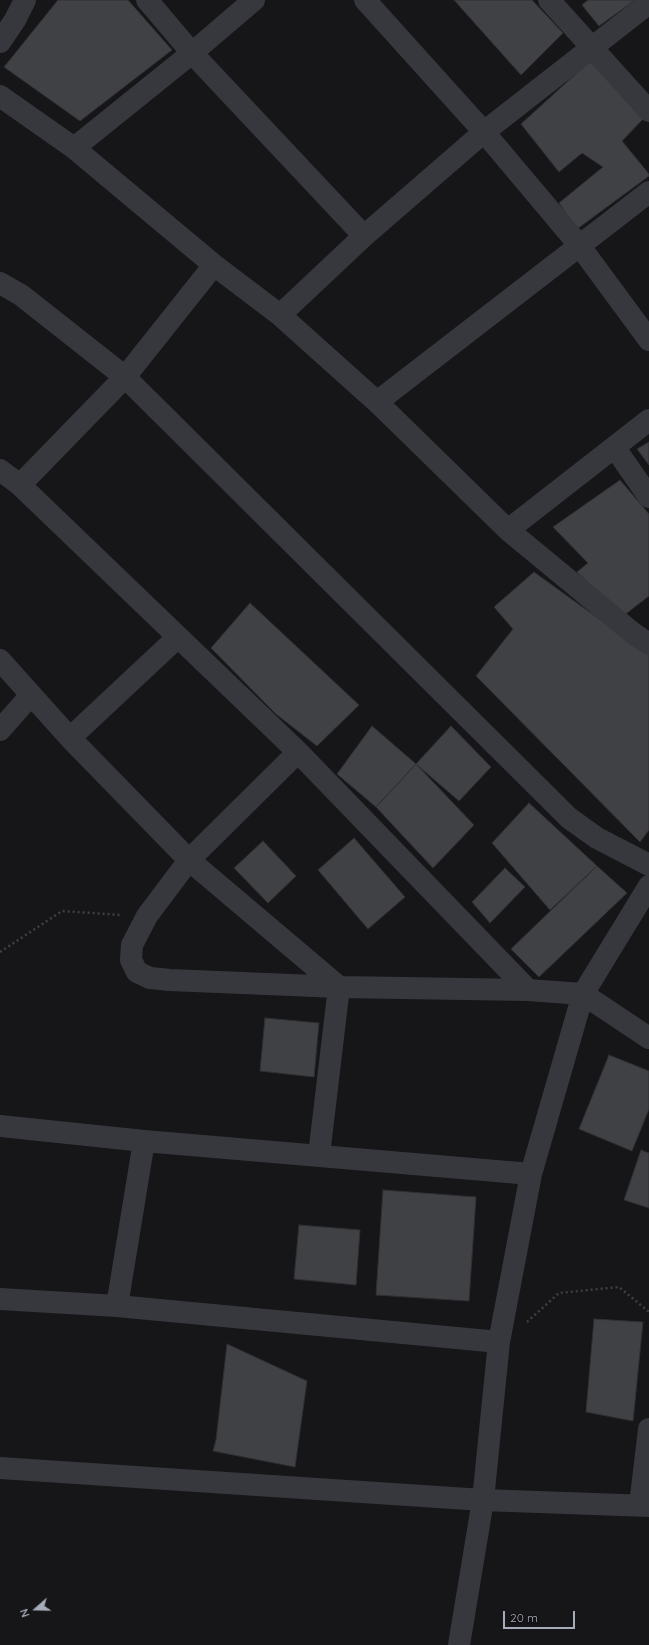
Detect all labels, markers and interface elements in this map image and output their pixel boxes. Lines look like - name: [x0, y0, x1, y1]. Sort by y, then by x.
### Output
- north arrow: [16, 1589, 56, 1629]
- scale bar: [505, 1603, 577, 1629]
- text: N: [17, 1607, 33, 1619]
- text: 20 m: [510, 1610, 538, 1625]

